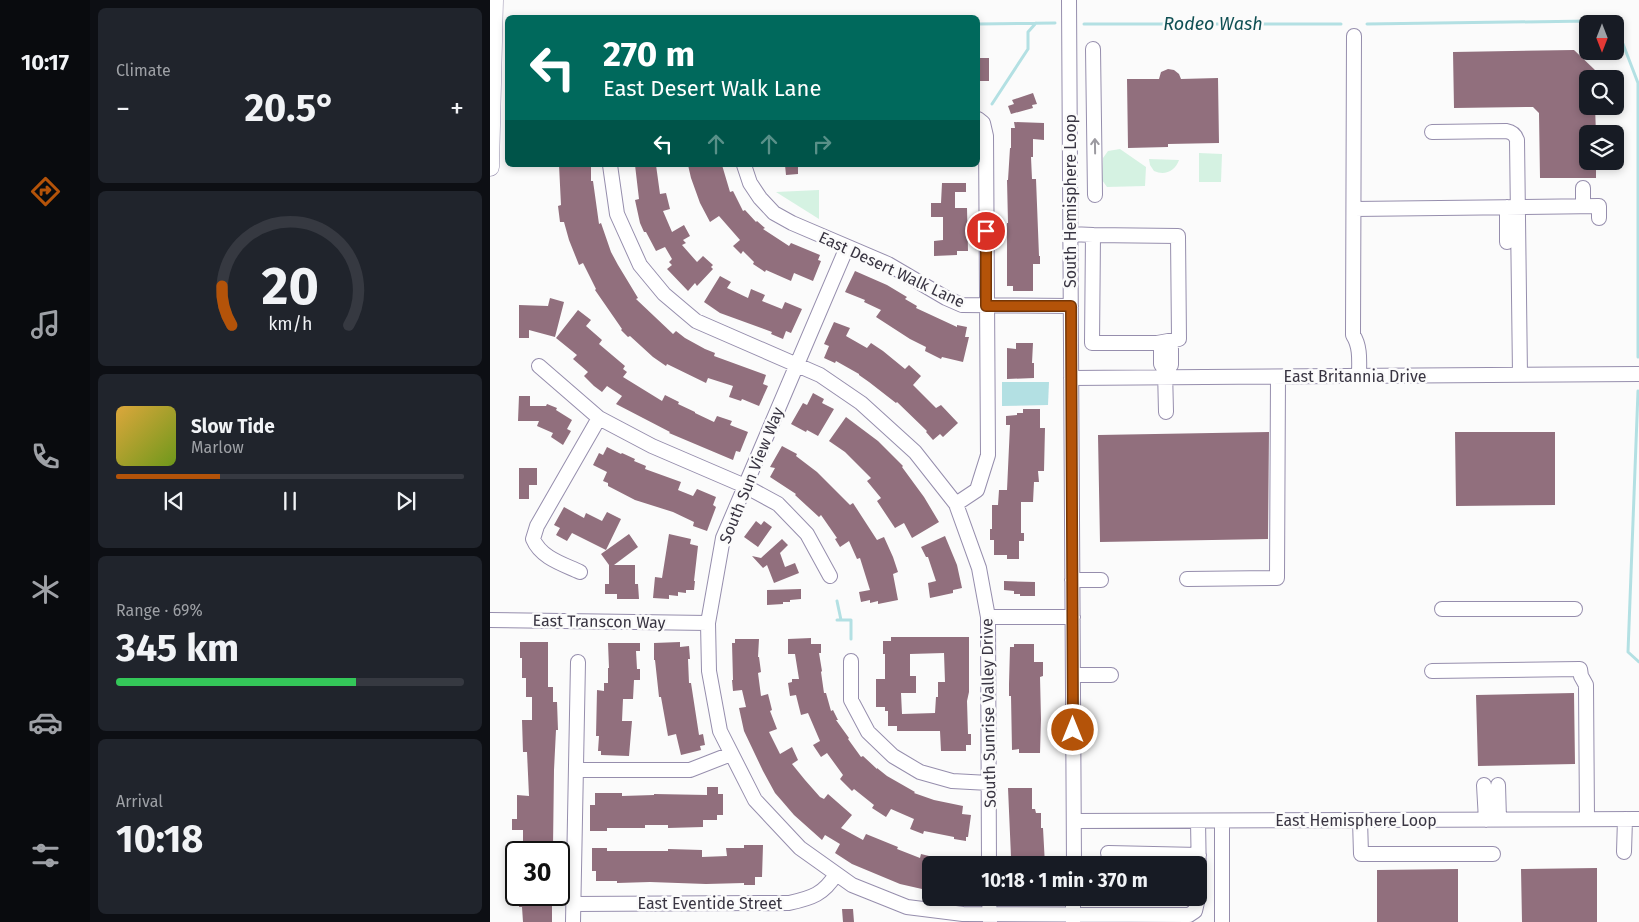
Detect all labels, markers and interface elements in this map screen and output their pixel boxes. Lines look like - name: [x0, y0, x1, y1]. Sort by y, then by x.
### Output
- water label: Rodeo Wash: [1163, 13, 1263, 35]
- north arrow: [1579, 15, 1624, 60]
- map controls: [1579, 15, 1624, 170]
- text: 270 m: [603, 33, 695, 75]
- icon: left: [520, 35, 585, 100]
- text: 10:17: [21, 49, 69, 76]
- text: Climate: [116, 61, 171, 80]
- button: search: [1579, 70, 1624, 115]
- text: East Desert Walk Lane: [603, 75, 821, 102]
- text: 20.5°: [244, 85, 336, 131]
- text: −: [116, 92, 130, 125]
- text: +: [450, 92, 464, 125]
- street label: South Hemisphere Loop: [1061, 114, 1080, 288]
- button: layers: [1579, 125, 1624, 170]
- icon: left: [649, 130, 677, 158]
- icon: ahead: [702, 130, 730, 158]
- icon: ahead: [755, 130, 783, 158]
- icon: right: [808, 130, 836, 158]
- one-way arrow: [1090, 139, 1099, 155]
- icon: directions: [28, 174, 63, 209]
- pin: [965, 210, 1007, 252]
- icon: arrive: [972, 217, 1000, 245]
- street label: East Desert Walk Lane: [816, 227, 968, 312]
- text: 20: [261, 255, 319, 318]
- icon: music: [28, 307, 63, 342]
- text: km/h: [268, 313, 312, 335]
- street label: East Britannia Drive: [1284, 367, 1426, 386]
- street label: South Sun View Way: [715, 404, 788, 546]
- text: Slow Tide: [191, 415, 275, 438]
- text: Marlow: [191, 438, 244, 457]
- icon: phone: [28, 439, 63, 474]
- icon: previous: [160, 487, 188, 515]
- icon: pause: [276, 487, 304, 515]
- icon: next: [392, 487, 420, 515]
- icon: climate: [28, 572, 63, 607]
- text: Range · 69%: [116, 601, 203, 620]
- street label: East Transcon Way: [532, 611, 666, 632]
- street label: South Sunrise Valley Drive: [977, 618, 1000, 808]
- text: 345 km: [116, 625, 239, 671]
- position arrow: [1046, 703, 1098, 755]
- icon: car: [28, 705, 63, 740]
- text: Arrival: [116, 792, 163, 811]
- street label: East Hemisphere Loop: [1275, 811, 1437, 830]
- text: 10:18: [116, 816, 203, 862]
- icon: filters: [28, 838, 63, 873]
- speed limit sign: 30: [505, 841, 570, 906]
- text: 10:18 · 1 min · 370 m: [981, 869, 1148, 892]
- street label: East Eventide Street: [638, 894, 783, 913]

